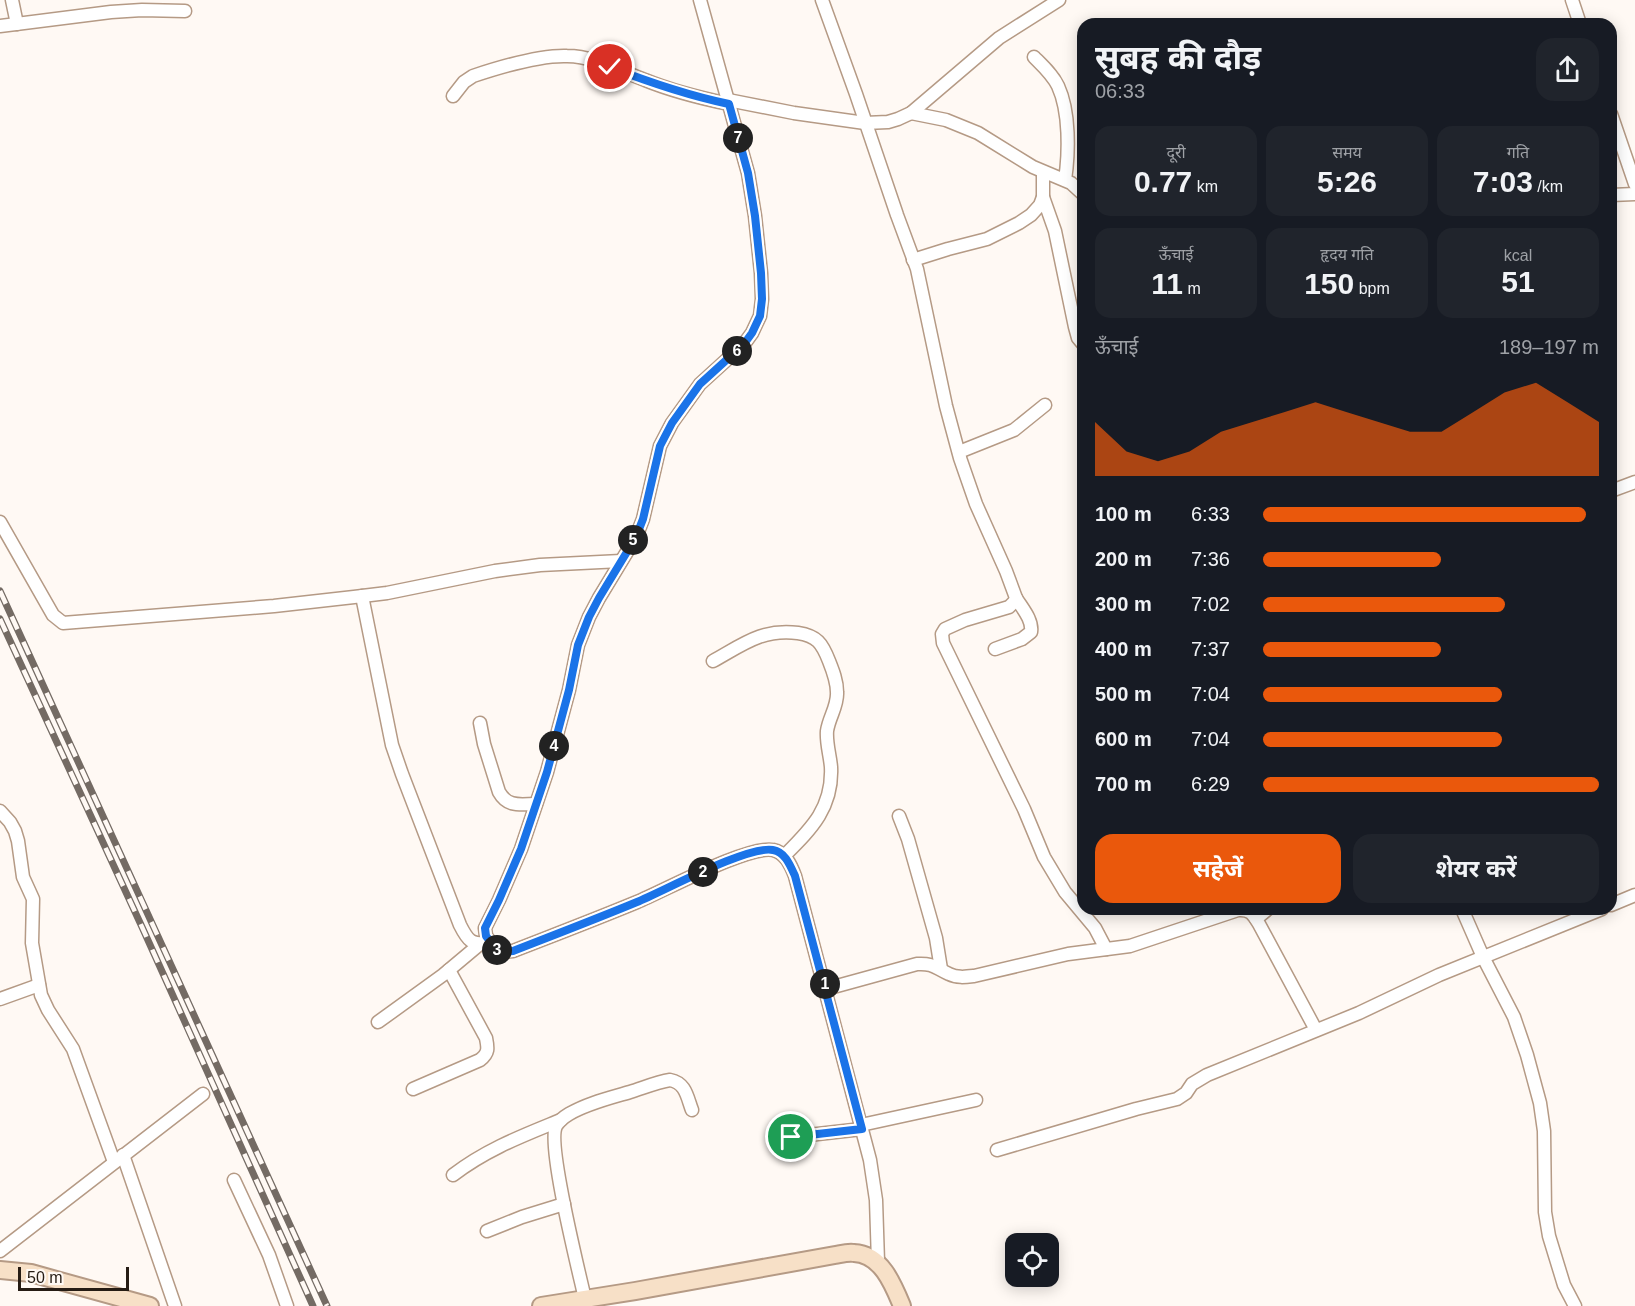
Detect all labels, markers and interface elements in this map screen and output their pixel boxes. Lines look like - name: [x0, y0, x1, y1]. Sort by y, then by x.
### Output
- button: share: [1536, 38, 1599, 101]
- text: सुबह की दौड़: [1095, 39, 1261, 76]
- pin: [584, 41, 635, 92]
- icon: check: [593, 50, 626, 83]
- text: 06:33: [1095, 80, 1145, 102]
- pin: 7: [723, 123, 753, 153]
- text: 7: [734, 129, 742, 146]
- text: दूरी: [1166, 144, 1186, 161]
- text: समय: [1332, 144, 1362, 161]
- text: गति: [1507, 144, 1529, 161]
- text: 0.77: [1134, 165, 1192, 198]
- text: 5:26: [1317, 165, 1377, 198]
- text: 7:03: [1473, 165, 1533, 198]
- text: km: [1192, 178, 1218, 195]
- text: /km: [1533, 178, 1563, 195]
- text: ऊँचाई: [1159, 246, 1193, 263]
- text: हृदय गति: [1320, 246, 1374, 263]
- text: kcal: [1504, 247, 1532, 264]
- text: 51: [1501, 265, 1535, 298]
- text: 11: [1151, 267, 1183, 300]
- text: 150: [1304, 267, 1354, 300]
- text: m: [1183, 280, 1201, 297]
- text: bpm: [1354, 280, 1390, 297]
- pin: 6: [722, 336, 752, 366]
- text: ऊँचाई: [1095, 336, 1138, 358]
- text: 189–197 m: [1499, 336, 1599, 358]
- text: 6: [733, 342, 741, 359]
- text: 100 m: [1095, 503, 1152, 525]
- text: 6:33: [1191, 503, 1230, 525]
- pin: 5: [618, 525, 648, 555]
- text: 5: [629, 531, 637, 548]
- text: 200 m: [1095, 548, 1152, 570]
- text: 7:36: [1191, 548, 1230, 570]
- text: 300 m: [1095, 593, 1152, 615]
- text: 7:02: [1191, 593, 1230, 615]
- text: 400 m: [1095, 638, 1152, 660]
- text: 7:37: [1191, 638, 1230, 660]
- text: 500 m: [1095, 683, 1152, 705]
- text: 7:04: [1191, 683, 1230, 705]
- text: 600 m: [1095, 728, 1152, 750]
- text: 7:04: [1191, 728, 1230, 750]
- pin: 4: [539, 731, 569, 761]
- text: 4: [550, 737, 558, 754]
- text: 700 m: [1095, 773, 1152, 795]
- text: 6:29: [1191, 773, 1230, 795]
- button: सहेजें: [1095, 834, 1341, 903]
- button: शेयर करें: [1353, 834, 1599, 903]
- pin: 2: [688, 857, 718, 887]
- text: 2: [699, 863, 707, 880]
- pin: 3: [482, 935, 512, 965]
- text: 3: [493, 941, 501, 958]
- pin: 1: [810, 969, 840, 999]
- text: 1: [821, 975, 829, 992]
- pin: [765, 1111, 816, 1162]
- icon: arrive: [774, 1120, 807, 1153]
- map controls: [1005, 1233, 1059, 1287]
- button: locate: [1005, 1233, 1059, 1287]
- scale bar: [18, 1264, 129, 1292]
- text: 50 m: [27, 1269, 63, 1286]

